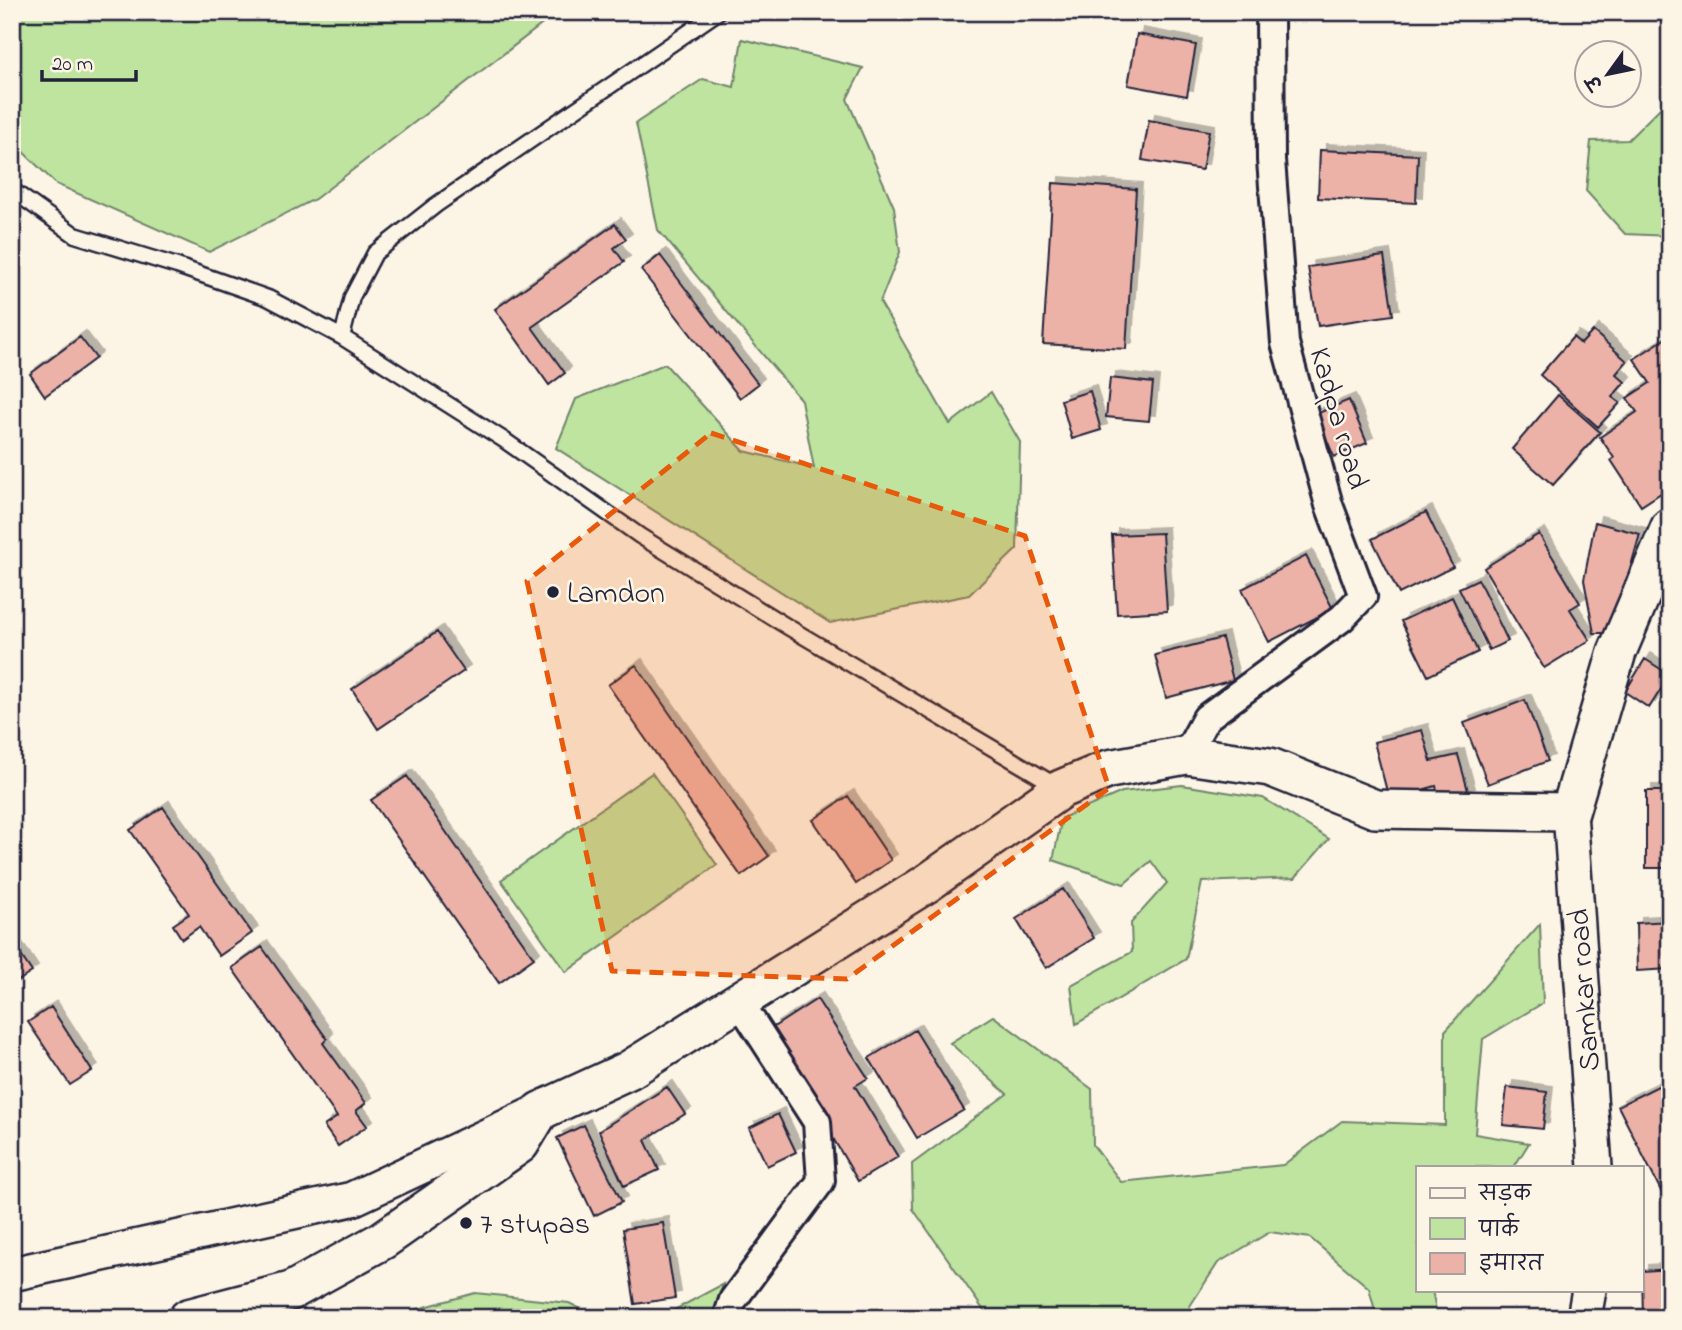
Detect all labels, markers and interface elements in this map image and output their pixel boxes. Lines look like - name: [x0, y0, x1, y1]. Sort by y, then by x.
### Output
- scale bar: [42, 38, 136, 82]
- north arrow: [1574, 38, 1644, 108]
- text: 20 m: [52, 50, 93, 80]
- text: उ: [1580, 67, 1612, 96]
- street label: Kadpa road: [1296, 343, 1378, 495]
- place label: Lamdon: [567, 573, 665, 617]
- marker: Lamdon: [545, 584, 561, 600]
- street label: Samkar road: [1558, 907, 1614, 1073]
- legend: [1416, 1166, 1644, 1292]
- text: सड़क: [1478, 1180, 1532, 1210]
- place label: 7 stupas: [480, 1204, 590, 1248]
- text: पार्क: [1478, 1212, 1520, 1246]
- marker: 7 stupas: [458, 1215, 474, 1231]
- text: इमारत: [1479, 1250, 1545, 1280]

